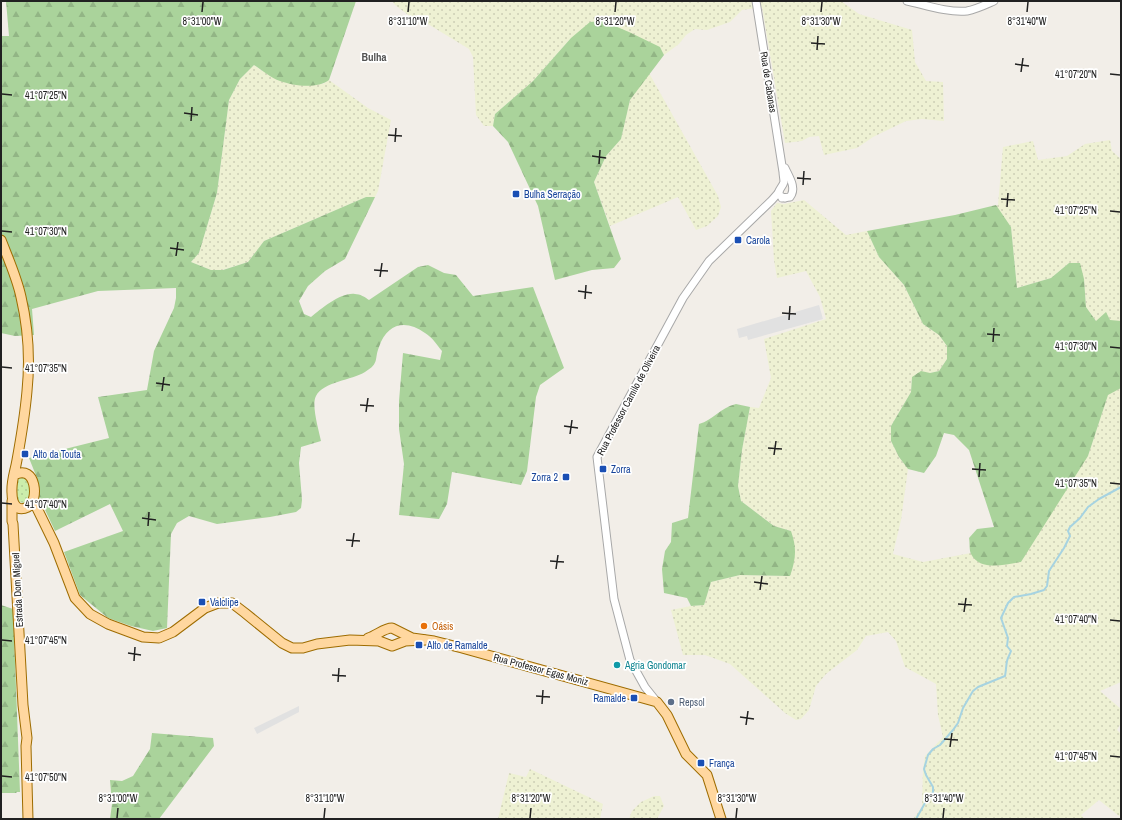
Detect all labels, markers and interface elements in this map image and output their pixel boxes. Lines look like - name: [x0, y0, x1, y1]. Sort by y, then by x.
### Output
- text: 8°31'00"W: [182, 15, 222, 28]
- text: 8°31'10"W: [388, 15, 428, 28]
- text: 8°31'20"W: [595, 15, 635, 28]
- text: 8°31'30"W: [801, 15, 841, 28]
- text: 8°31'40"W: [1007, 15, 1047, 28]
- district label: Bulha: [361, 50, 387, 64]
- street label: Rua de Cabanas: [757, 51, 780, 113]
- text: 41°07'20"N: [1055, 68, 1097, 81]
- text: 41°07'25"N: [25, 89, 67, 102]
- place label: Bulha Serração: [524, 188, 581, 201]
- marker: Bulha Serração: [511, 189, 521, 199]
- text: 41°07'25"N: [1055, 204, 1097, 217]
- text: 41°07'30"N: [25, 225, 67, 238]
- place label: Carola: [746, 234, 771, 247]
- marker: Carola: [733, 235, 743, 245]
- text: 41°07'30"N: [1055, 340, 1097, 353]
- street label: Rua Professor Camilo de Oliveira: [594, 342, 663, 458]
- text: 41°07'35"N: [25, 362, 67, 375]
- place label: Alto da Touta: [32, 448, 81, 461]
- marker: Alto da Touta: [20, 449, 30, 459]
- place label: Zorra: [611, 463, 631, 476]
- marker: Zorra: [598, 464, 608, 474]
- place label: Zorra 2: [532, 471, 558, 484]
- marker: Zorra 2: [561, 472, 571, 482]
- text: 41°07'35"N: [1055, 477, 1097, 490]
- text: 41°07'40"N: [25, 498, 67, 511]
- street label: Estrada Dom Miguel: [9, 552, 26, 628]
- place label: Valclipe: [210, 596, 239, 609]
- marker: Valclipe: [197, 597, 207, 607]
- text: 41°07'40"N: [1055, 613, 1097, 626]
- place label: Oásis: [432, 620, 453, 633]
- marker: Oásis: [419, 621, 429, 631]
- text: 41°07'45"N: [25, 634, 67, 647]
- place label: Alto de Ramalde: [426, 639, 488, 652]
- marker: Alto de Ramalde: [414, 640, 424, 650]
- street label: Rua Professor Egas Moniz: [492, 651, 590, 688]
- place label: Agria Gondomar: [624, 659, 686, 672]
- marker: Agria Gondomar: [612, 660, 622, 670]
- place label: Ramalde: [593, 692, 626, 705]
- marker: Ramalde: [629, 693, 639, 703]
- place label: Repsol: [679, 696, 705, 709]
- marker: Repsol: [666, 697, 676, 707]
- text: 41°07'45"N: [1055, 750, 1097, 763]
- place label: França: [709, 757, 735, 770]
- marker: França: [696, 758, 706, 768]
- text: 41°07'50"N: [25, 771, 67, 784]
- text: 8°31'00"W: [98, 792, 138, 805]
- text: 8°31'10"W: [305, 792, 345, 805]
- text: 8°31'20"W: [511, 792, 551, 805]
- text: 8°31'30"W: [717, 792, 757, 805]
- text: 8°31'40"W: [924, 792, 964, 805]

